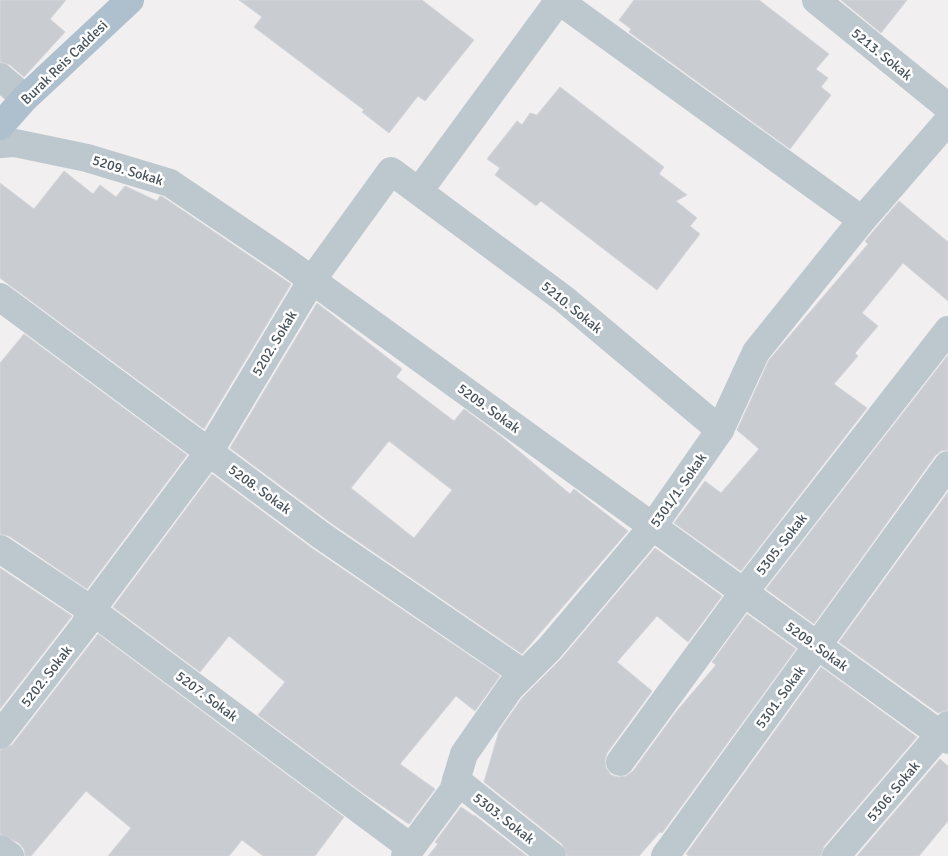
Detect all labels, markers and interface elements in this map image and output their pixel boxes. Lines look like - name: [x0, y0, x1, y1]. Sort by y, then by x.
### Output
- street label: Burak Reis Caddesi: [18, 17, 111, 108]
- street label: 5213. Sokak: [848, 25, 915, 84]
- street label: 5209. Sokak: [90, 152, 165, 189]
- street label: 5210. Sokak: [538, 278, 605, 337]
- street label: 5202. Sokak: [248, 308, 301, 379]
- street label: 5209. Sokak: [454, 380, 523, 437]
- street label: 5301/1. Sokak: [647, 450, 710, 531]
- street label: 5208. Sokak: [225, 461, 294, 518]
- street label: 5305. Sokak: [752, 510, 811, 578]
- street label: 5209. Sokak: [782, 618, 851, 675]
- street label: 5202. Sokak: [17, 642, 76, 710]
- street label: 5301. Sokak: [752, 663, 809, 732]
- street label: 5207. Sokak: [172, 668, 241, 725]
- street label: 5306. Sokak: [863, 758, 923, 825]
- street label: 5303. Sokak: [470, 789, 538, 848]

